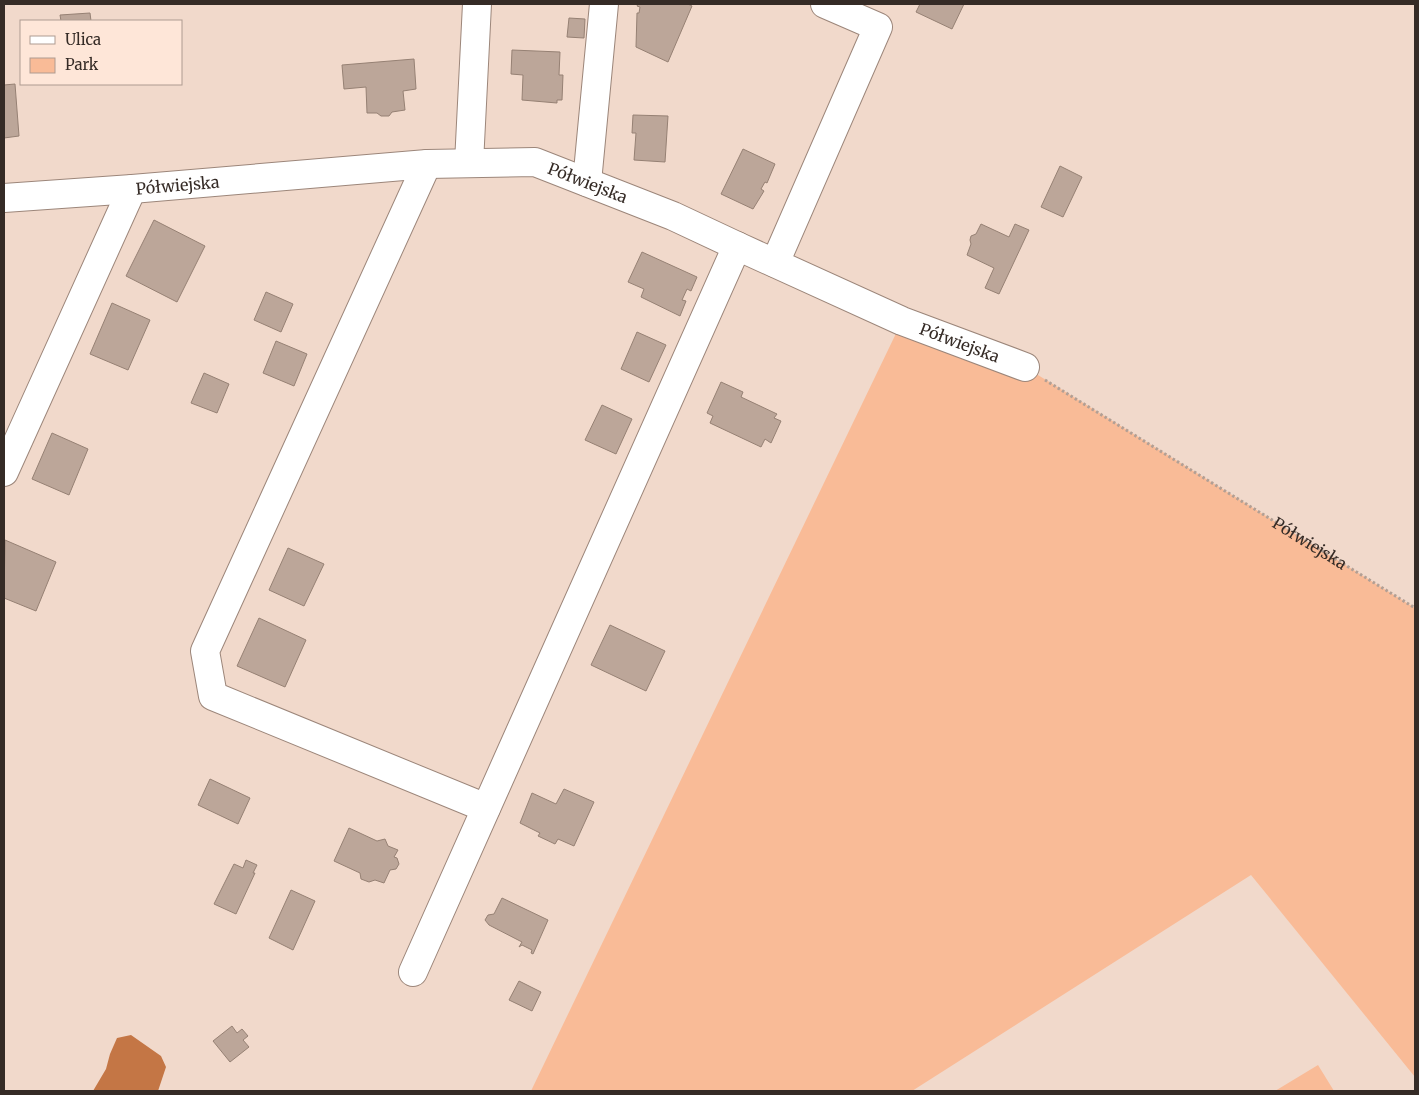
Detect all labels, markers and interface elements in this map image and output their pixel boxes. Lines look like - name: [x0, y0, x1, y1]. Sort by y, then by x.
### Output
- legend: [20, 20, 182, 85]
- text: Ulica: [65, 30, 101, 49]
- text: Park: [65, 55, 99, 74]
- street label: Półwiejska: [545, 158, 631, 207]
- street label: Półwiejska: [135, 172, 220, 199]
- street label: Półwiejska: [917, 319, 1003, 367]
- street label: Półwiejska: [1269, 513, 1351, 574]

